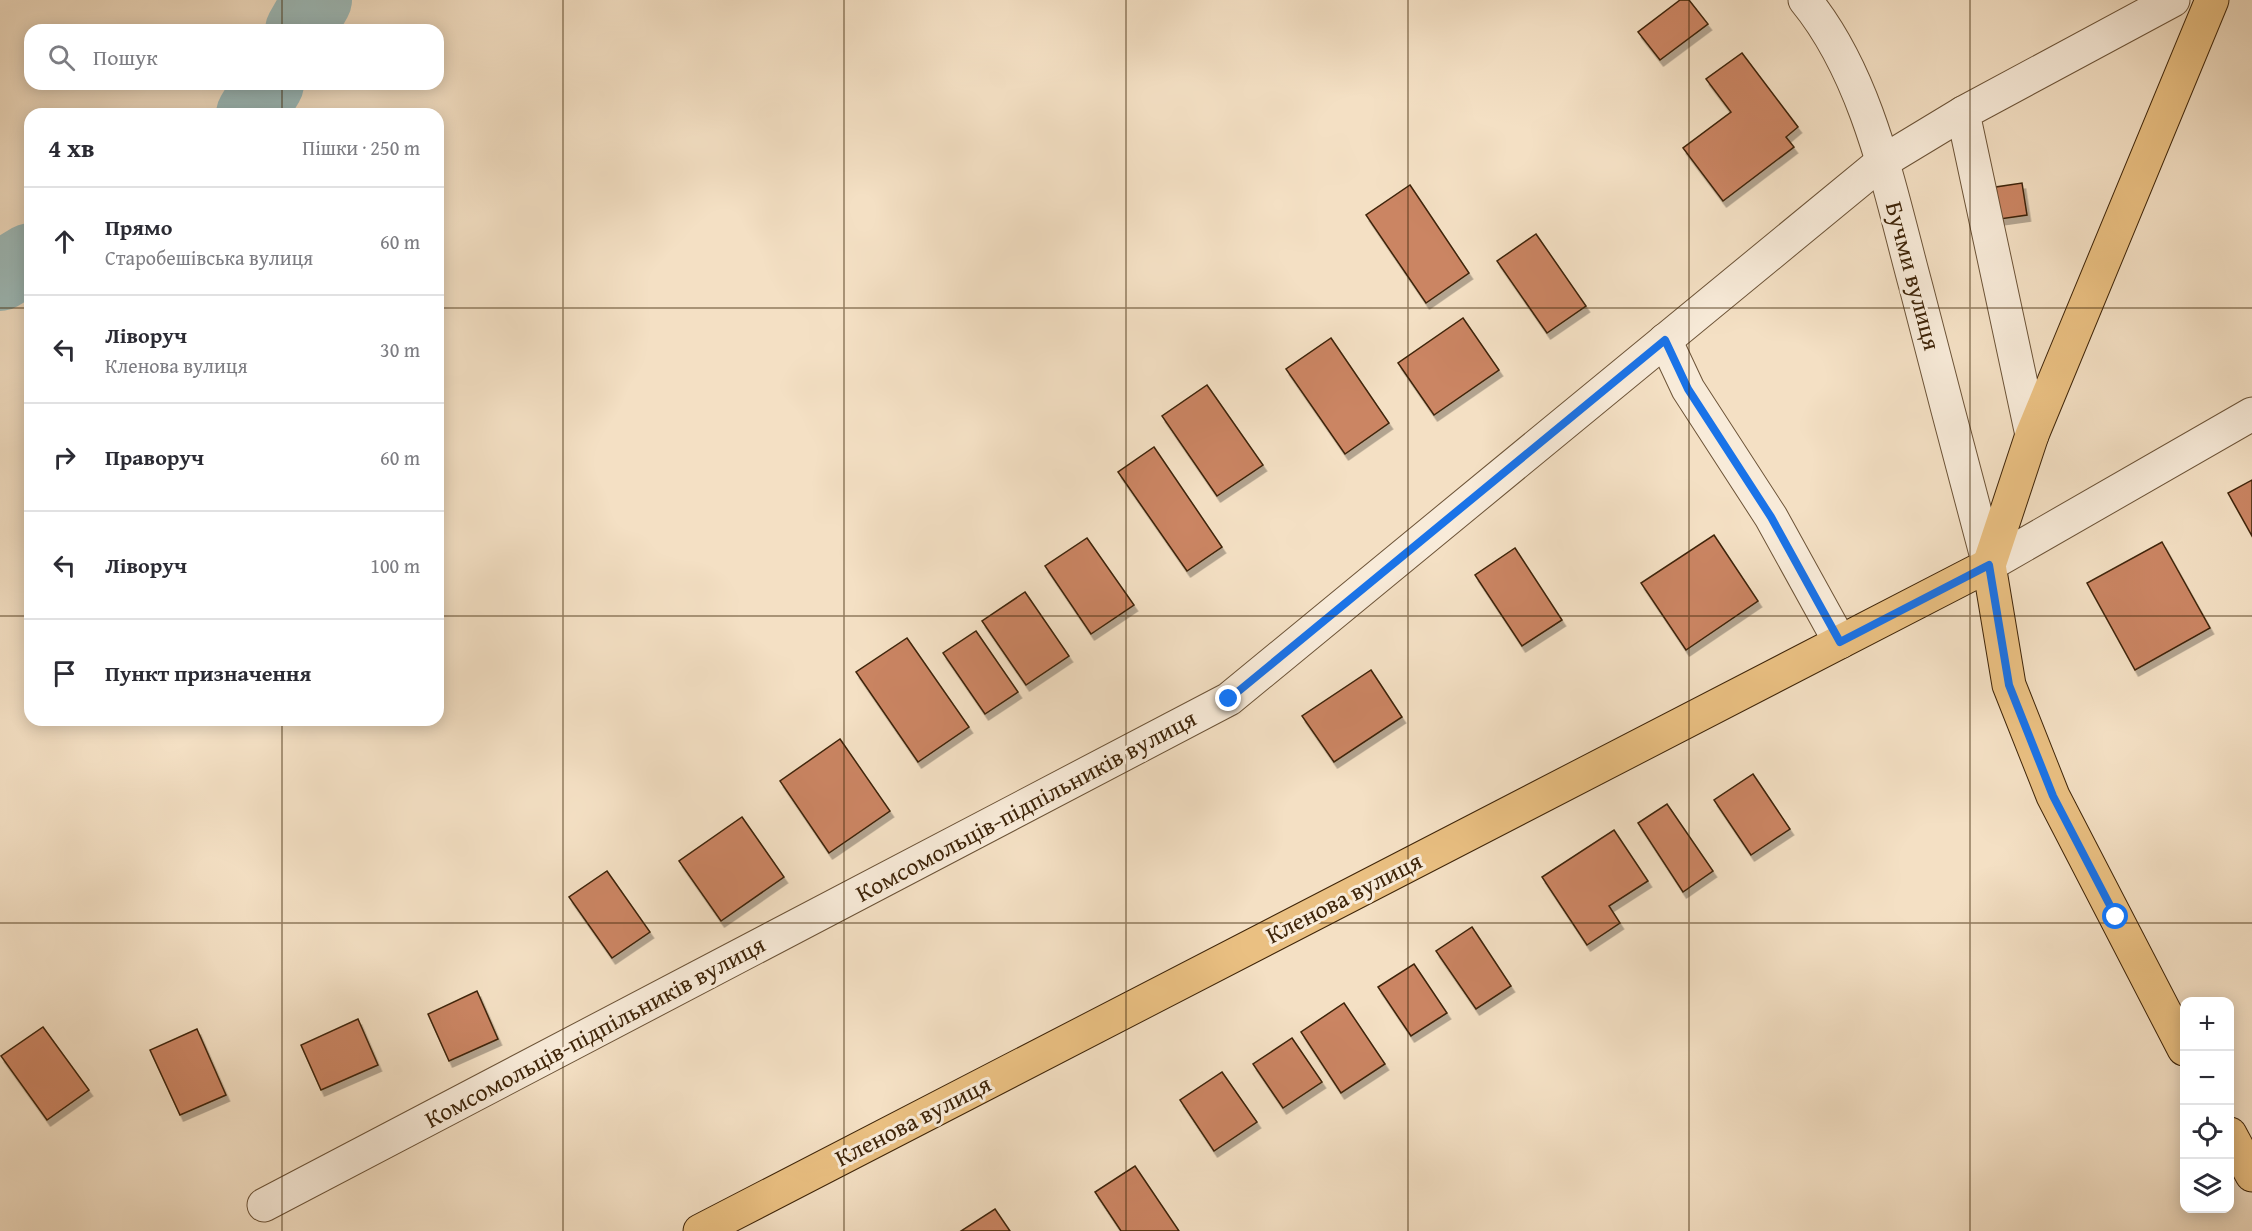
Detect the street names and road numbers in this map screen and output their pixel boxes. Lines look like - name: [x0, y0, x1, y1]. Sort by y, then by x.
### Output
- street label: Бучми вулиця: [1877, 198, 1950, 354]
- street label: Комсомольців-підпільників вулиця: [849, 701, 1202, 910]
- street label: Кленова вулиця: [1260, 843, 1428, 952]
- street label: Комсомольців-підпільників вулиця: [418, 927, 771, 1136]
- street label: Кленова вулиця: [829, 1066, 997, 1175]

